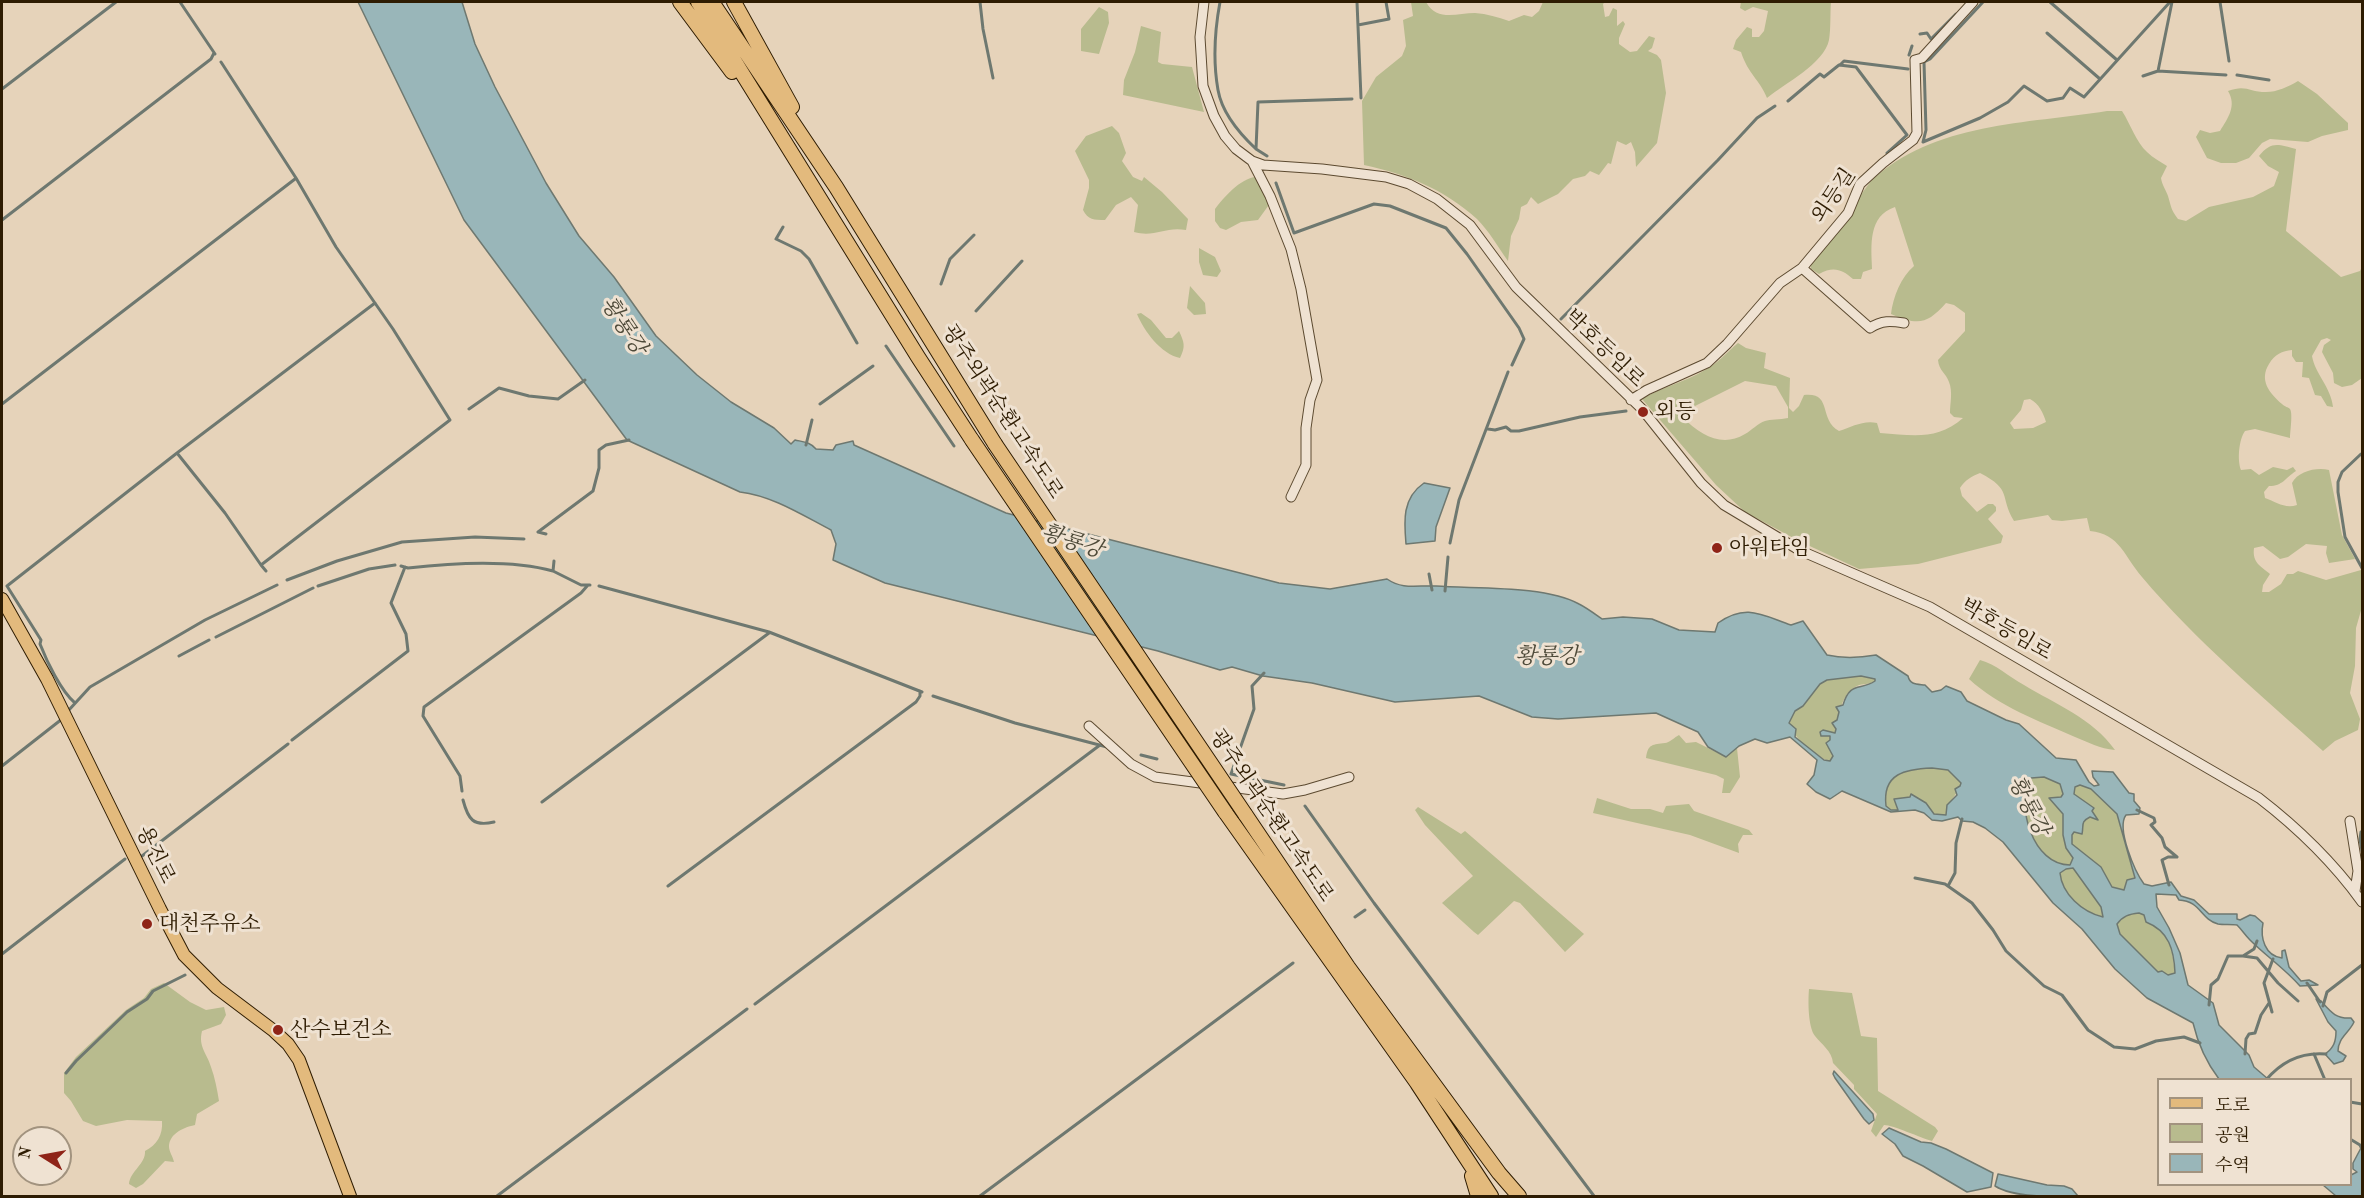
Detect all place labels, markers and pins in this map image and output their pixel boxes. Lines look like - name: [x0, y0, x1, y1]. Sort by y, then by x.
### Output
- place label: 외등: [1655, 399, 1696, 425]
- marker: 외등: [1636, 405, 1650, 419]
- place label: 아워타임: [1729, 535, 1810, 561]
- marker: 아워타임: [1710, 541, 1724, 555]
- place label: 대천주유소: [159, 911, 260, 937]
- marker: 대천주유소: [140, 917, 154, 931]
- place label: 산수보건소: [290, 1017, 391, 1043]
- marker: 산수보건소: [271, 1023, 285, 1037]

